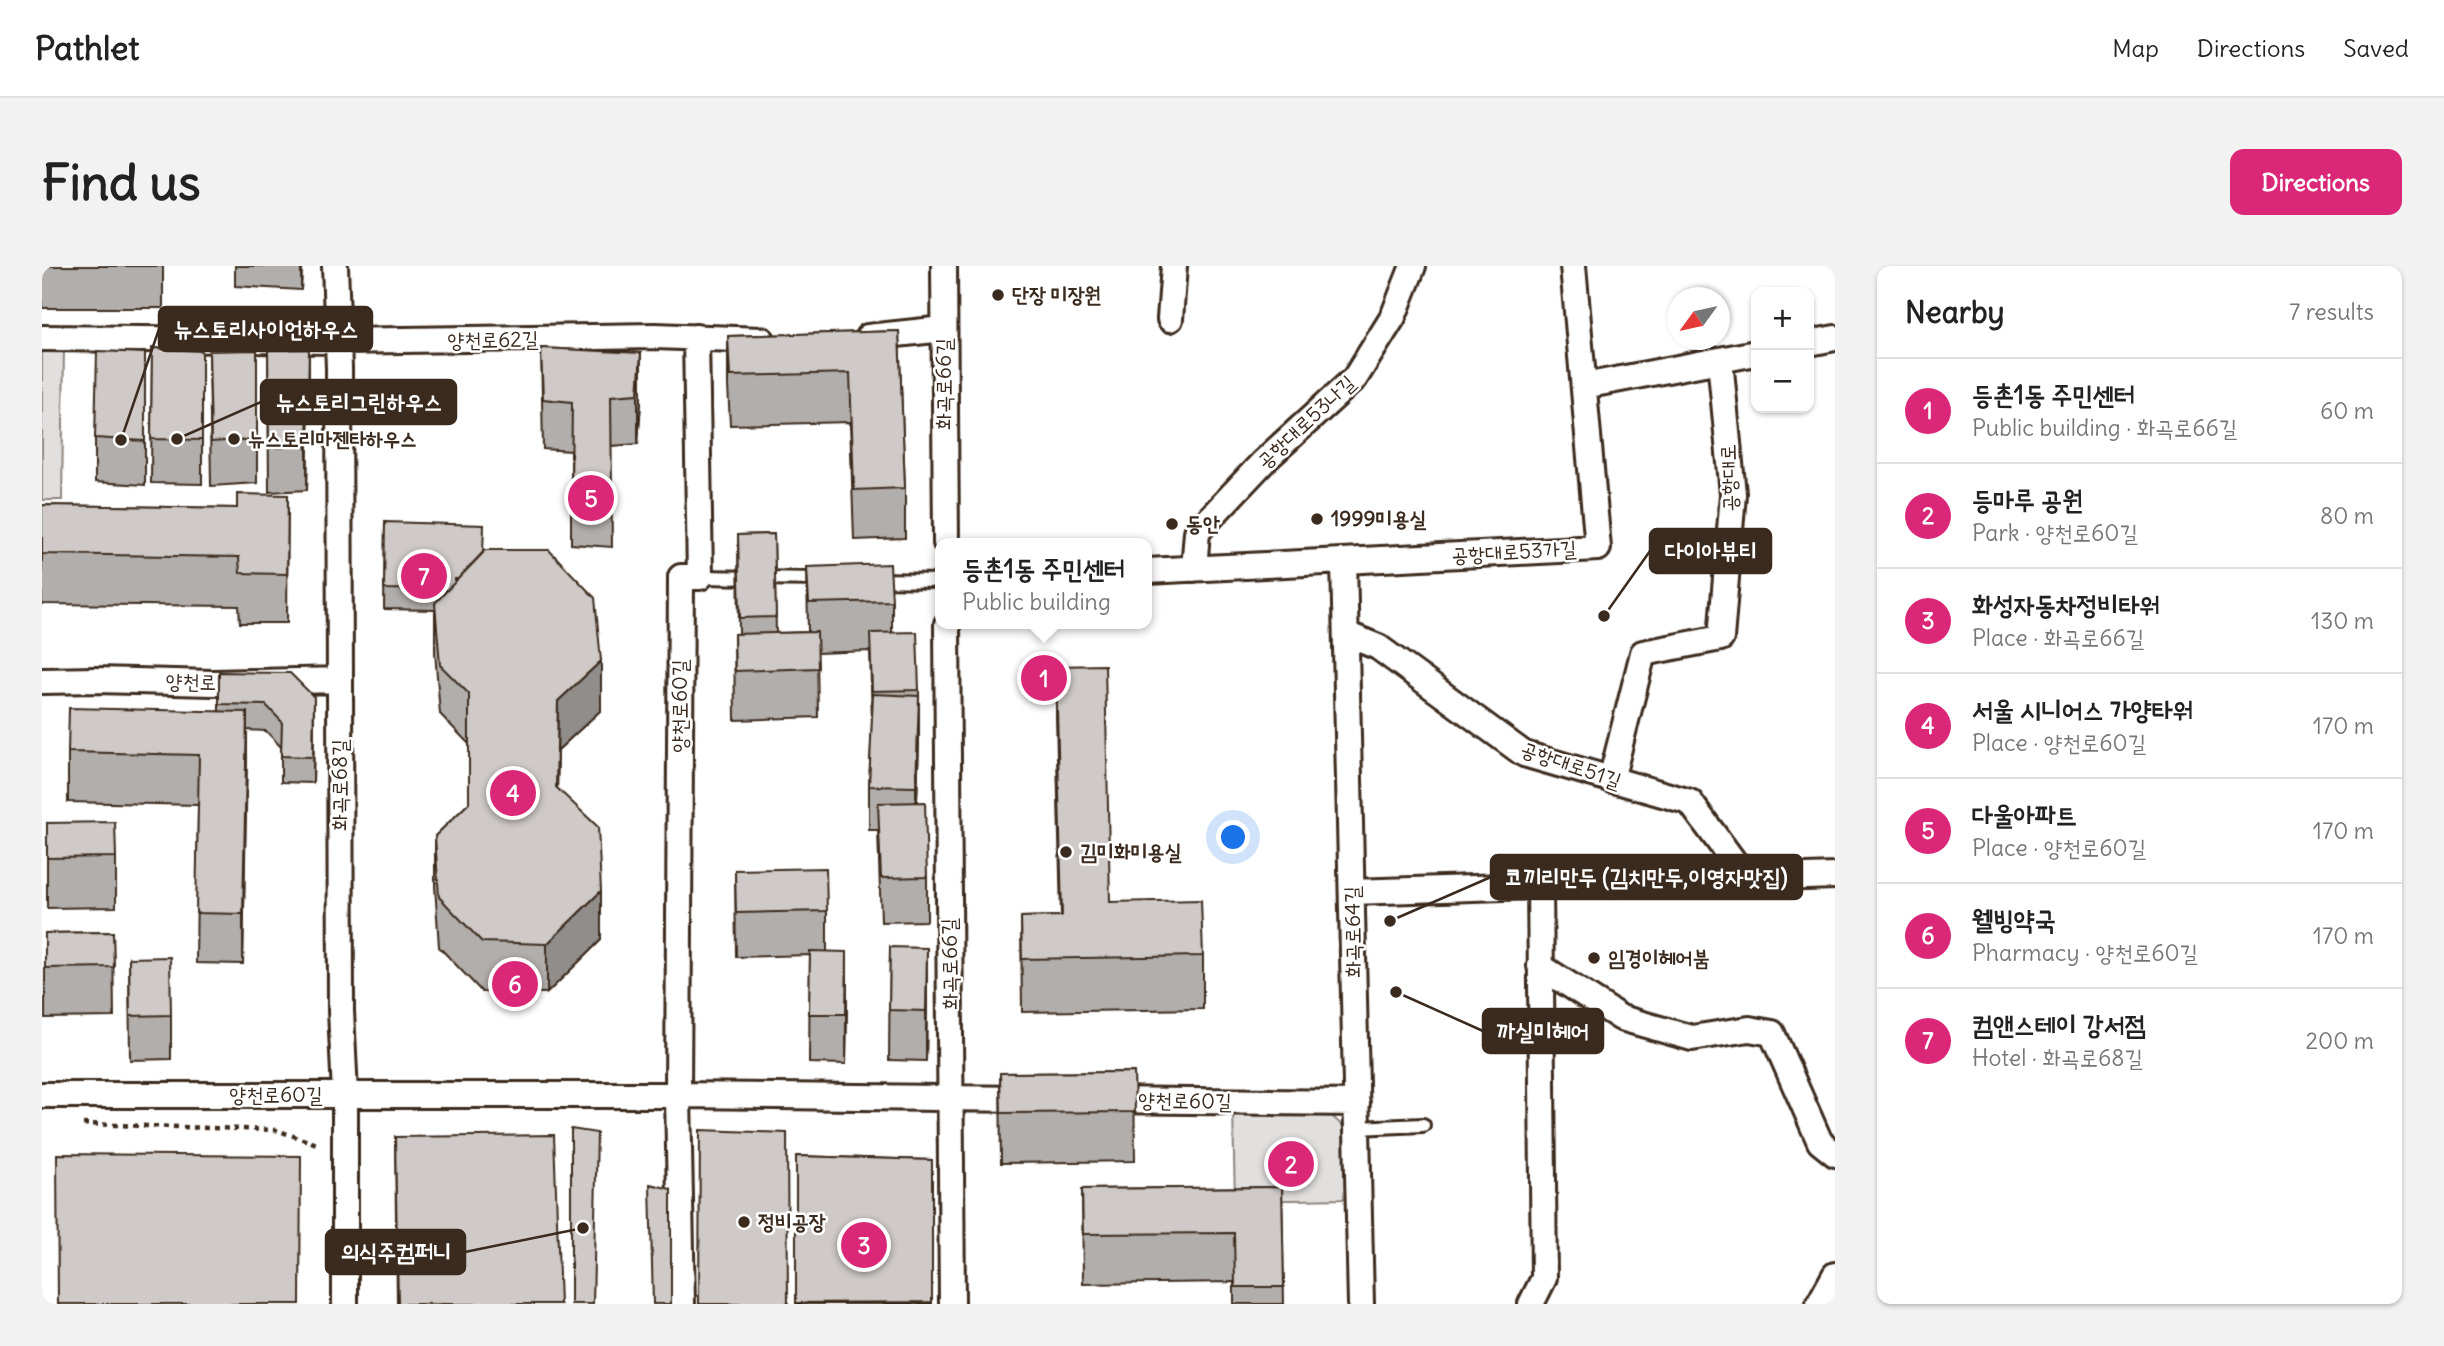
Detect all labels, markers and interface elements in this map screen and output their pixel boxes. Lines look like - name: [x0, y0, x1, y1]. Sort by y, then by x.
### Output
- text: Pathlet: [35, 27, 139, 69]
- text: Map: [2112, 33, 2159, 63]
- text: Directions: [2197, 33, 2305, 63]
- text: Saved: [2343, 33, 2409, 63]
- button: Directions: [2230, 149, 2402, 215]
- text: Find us: [42, 152, 200, 213]
- place label: 단장 미장원: [1012, 281, 1102, 308]
- marker: 단장 미장원: [990, 287, 1006, 303]
- north arrow: [1667, 287, 1730, 350]
- map controls: [1751, 287, 1814, 413]
- button: +: [1751, 287, 1814, 350]
- text: Nearby: [1905, 293, 2005, 331]
- text: 7 results: [2289, 297, 2374, 326]
- callout: 뉴스토리사이언하우스: [159, 307, 372, 351]
- text: 뉴스토리사이언하우스: [173, 314, 359, 343]
- street label: 양천로62길: [447, 325, 539, 354]
- street label: 화곡로66길: [930, 338, 957, 430]
- button: −: [1751, 350, 1814, 413]
- street label: 공항대로53나길: [1251, 369, 1361, 474]
- text: 등촌1동 주민센터: [1972, 378, 2135, 411]
- callout: 뉴스토리그린하우스: [261, 380, 456, 424]
- text: 뉴스토리그린하우스: [276, 387, 442, 416]
- text: 1: [1923, 396, 1933, 425]
- text: 60 m: [2320, 396, 2374, 425]
- text: Public building · 화곡로66길: [1972, 413, 2237, 442]
- place label: 뉴스토리마젠타하우스: [248, 425, 417, 452]
- marker: 뉴스토리마젠타하우스: [226, 431, 242, 447]
- street label: 공항대로: [1714, 444, 1743, 512]
- pin: 5: [568, 472, 614, 524]
- text: 등마루 공원: [1972, 483, 2083, 516]
- text: 2: [1922, 501, 1934, 530]
- text: 80 m: [2320, 501, 2374, 530]
- place label: 1999미용실: [1331, 505, 1426, 532]
- place label: 동안: [1186, 510, 1220, 537]
- marker: 1999미용실: [1309, 511, 1325, 527]
- marker: 동안: [1164, 516, 1180, 532]
- text: Park · 양천로60길: [1972, 518, 2138, 547]
- callout: 다이아뷰티: [1650, 529, 1771, 573]
- street label: 공항대로53가길: [1451, 535, 1577, 568]
- text: 다이아뷰티: [1665, 536, 1757, 565]
- popup: [935, 538, 1152, 629]
- pin: 7: [401, 550, 447, 602]
- text: 등촌1동 주민센터: [962, 552, 1125, 585]
- text: Public building: [962, 587, 1111, 616]
- text: 화성자동차정비타워: [1972, 588, 2160, 621]
- text: 3: [1921, 606, 1935, 635]
- text: 130 m: [2311, 606, 2374, 635]
- text: Place · 화곡로66길: [1972, 623, 2144, 652]
- pin: 1: [1021, 652, 1067, 704]
- street label: 양천로60길: [666, 659, 693, 753]
- street label: 양천로: [165, 668, 217, 695]
- text: 서울 시니어스 가양타워: [1972, 693, 2194, 726]
- text: 4: [1921, 711, 1935, 740]
- text: 170 m: [2313, 711, 2374, 740]
- text: Place · 양천로60길: [1972, 728, 2146, 757]
- street label: 공항대로51길: [1517, 735, 1625, 794]
- street label: 화곡로68길: [326, 739, 353, 831]
- pin: 4: [490, 767, 536, 819]
- text: 다울아파트: [1972, 798, 2077, 831]
- text: 5: [1921, 816, 1935, 845]
- text: 170 m: [2313, 816, 2374, 845]
- your location: [1216, 820, 1250, 854]
- text: Place · 양천로60길: [1972, 833, 2146, 862]
- place label: 김미화미용실: [1080, 838, 1181, 865]
- marker: 김미화미용실: [1058, 844, 1074, 860]
- callout: 코끼리만두 (김치만두,이영자맛집): [1491, 855, 1802, 899]
- text: 코끼리만두 (김치만두,이영자맛집): [1504, 862, 1788, 891]
- street label: 화곡로64길: [1338, 886, 1367, 978]
- text: 웰빙약국: [1972, 903, 2056, 936]
- street label: 화곡로66길: [935, 918, 964, 1010]
- text: 6: [1921, 921, 1935, 950]
- text: 170 m: [2313, 921, 2374, 950]
- text: Pharmacy · 양천로60길: [1972, 938, 2198, 967]
- place label: 임경이헤어붐: [1608, 944, 1709, 971]
- marker: 임경이헤어붐: [1586, 950, 1602, 966]
- pin: 6: [492, 958, 538, 1010]
- text: 컴앤스테이 강서점: [1972, 1008, 2146, 1041]
- callout: 까실미헤어: [1483, 1009, 1603, 1053]
- text: 까실미헤어: [1497, 1016, 1589, 1045]
- text: 7: [1922, 1026, 1934, 1055]
- text: 200 m: [2305, 1026, 2374, 1055]
- text: Hotel · 화곡로68길: [1972, 1043, 2143, 1072]
- street label: 양천로60길: [229, 1081, 323, 1108]
- street label: 양천로60길: [1138, 1086, 1232, 1115]
- pin: 2: [1268, 1138, 1314, 1190]
- place label: 정비공장: [758, 1208, 826, 1235]
- marker: 정비공장: [736, 1214, 752, 1230]
- pin: 3: [841, 1219, 887, 1271]
- callout: 의식주컴퍼니: [326, 1230, 465, 1274]
- text: 의식주컴퍼니: [340, 1237, 452, 1266]

